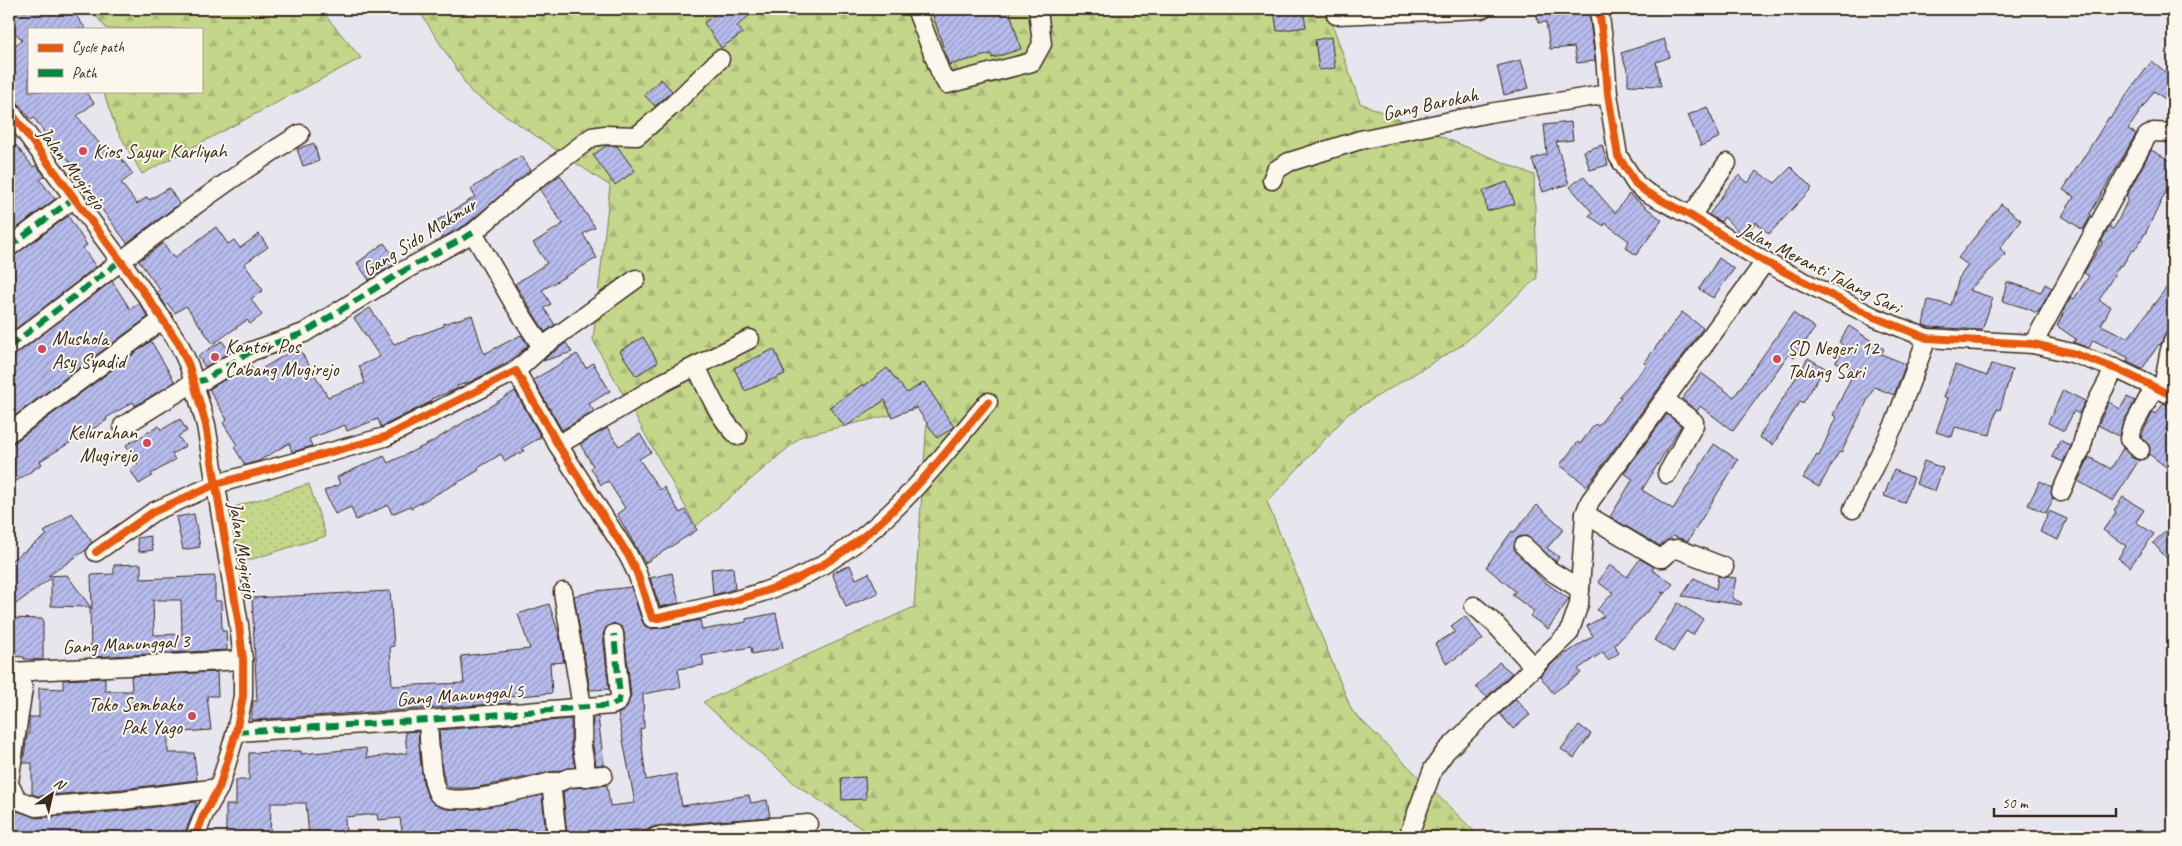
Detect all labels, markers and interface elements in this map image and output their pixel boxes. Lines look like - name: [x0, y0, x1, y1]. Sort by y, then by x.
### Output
- legend: [28, 28, 202, 92]
- text: Cycle path: [72, 38, 124, 57]
- text: Path: [72, 64, 98, 83]
- street label: Gang Barokah: [1380, 81, 1481, 126]
- street label: Jalan Mugirejo: [32, 121, 112, 215]
- place label: Kios Sayur Karliyah: [93, 139, 229, 164]
- marker: Kios Sayur Karliyah: [77, 145, 89, 157]
- street label: Gang Sido Makmur: [357, 191, 482, 282]
- street label: Jalan Meranti Talang Sari: [1734, 216, 1907, 321]
- place label: Mushola Asy Syadid: [52, 326, 128, 374]
- place label: Kantor Pos Cabang Mugirejo: [225, 334, 339, 382]
- place label: SD Negeri 12 Talang Sari: [1787, 336, 1881, 384]
- marker: Mushola Asy Syadid: [36, 343, 48, 355]
- marker: Kantor Pos Cabang Mugirejo: [209, 351, 221, 363]
- marker: SD Negeri 12 Talang Sari: [1771, 353, 1783, 365]
- place label: Kelurahan Mugirejo: [68, 420, 138, 468]
- marker: Kelurahan Mugirejo: [141, 437, 153, 449]
- street label: Jalan Mugirejo: [223, 499, 263, 601]
- street label: Gang Manunggal 3: [62, 628, 192, 660]
- street label: Gang Manunggal 5: [396, 678, 525, 712]
- place label: Toko Sembako Pak Yago: [88, 692, 184, 740]
- marker: Toko Sembako Pak Yago: [186, 710, 198, 722]
- north arrow: [28, 768, 78, 818]
- text: N: [51, 774, 69, 794]
- scale bar: [1994, 786, 2117, 818]
- text: 50 m: [2002, 794, 2029, 813]

